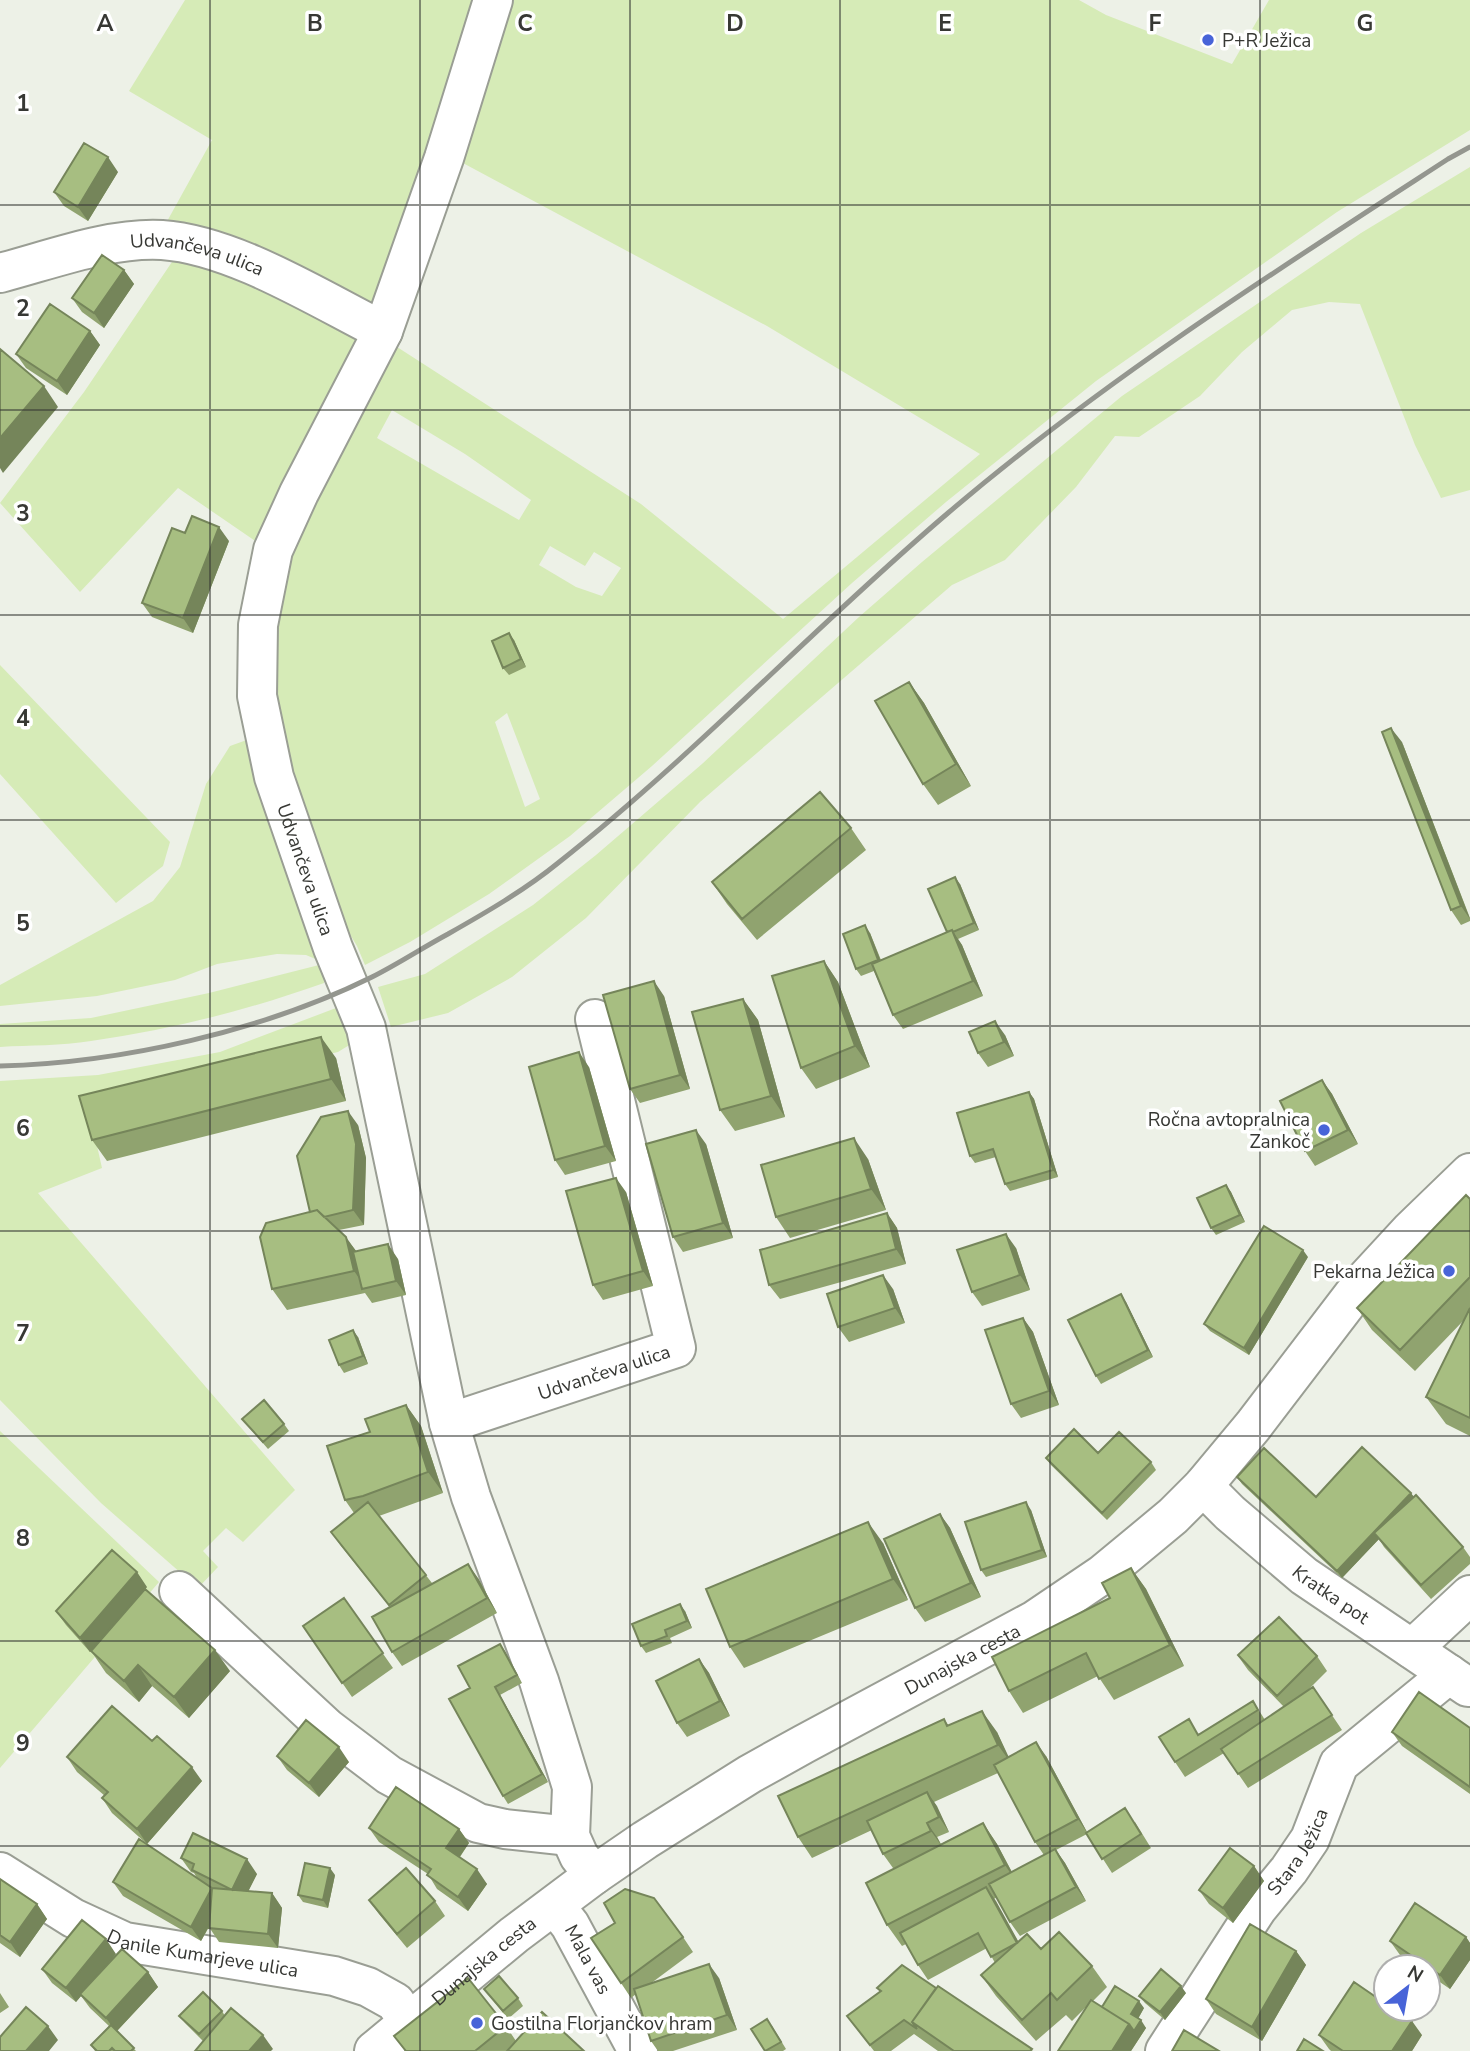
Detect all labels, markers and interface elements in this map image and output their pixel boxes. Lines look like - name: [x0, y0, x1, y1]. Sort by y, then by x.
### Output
- text: A: [96, 8, 114, 39]
- text: B: [307, 8, 323, 39]
- text: C: [517, 8, 533, 39]
- text: D: [726, 8, 744, 39]
- text: E: [938, 8, 952, 39]
- text: F: [1149, 8, 1162, 39]
- text: G: [1357, 8, 1373, 39]
- place label: P+R Ježica: [1222, 28, 1311, 54]
- marker: P+R Ježica: [1200, 32, 1216, 48]
- text: 1: [16, 88, 30, 119]
- street label: Udvančeva ulica: [129, 228, 268, 282]
- text: 2: [16, 293, 30, 324]
- text: 3: [16, 498, 30, 529]
- text: 4: [16, 703, 30, 734]
- street label: Udvančeva ulica: [270, 800, 340, 939]
- text: 5: [16, 908, 30, 939]
- place label: Ročna avtopralnica Zankoč: [1148, 1107, 1310, 1155]
- text: 6: [16, 1113, 30, 1144]
- marker: Ročna avtopralnica Zankoč: [1316, 1122, 1332, 1138]
- place label: Pekarna Ježica: [1313, 1259, 1435, 1285]
- marker: Pekarna Ježica: [1441, 1263, 1457, 1279]
- text: 7: [16, 1318, 30, 1349]
- street label: Udvančeva ulica: [534, 1339, 674, 1407]
- text: 8: [16, 1523, 30, 1554]
- street label: Kratka pot: [1286, 1560, 1374, 1631]
- street label: Dunajska cesta: [900, 1618, 1025, 1702]
- text: 9: [16, 1728, 30, 1759]
- street label: Stara Ježica: [1261, 1805, 1335, 1901]
- street label: Dunajska cesta: [426, 1911, 542, 2012]
- street label: Mala vas: [558, 1920, 617, 1999]
- street label: Danile Kumarjeve ulica: [102, 1923, 300, 1984]
- north arrow: [1372, 1953, 1442, 2023]
- text: N: [1402, 1959, 1428, 1989]
- place label: Gostilna Florjančkov hram: [491, 2011, 712, 2037]
- marker: Gostilna Florjančkov hram: [469, 2015, 485, 2031]

